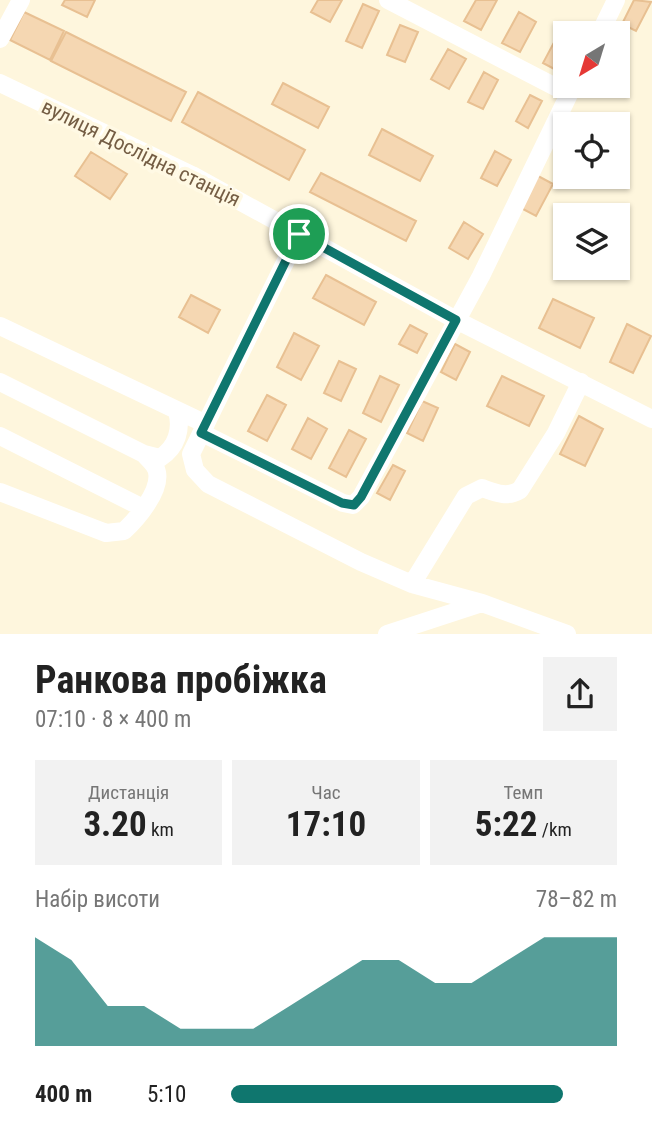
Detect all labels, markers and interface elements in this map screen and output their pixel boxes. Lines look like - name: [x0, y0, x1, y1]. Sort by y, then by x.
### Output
- north arrow: [553, 21, 630, 98]
- map controls: [553, 21, 630, 280]
- street label: вулиця Дослідна станція: [38, 94, 244, 212]
- button: locate: [553, 112, 630, 189]
- button: layers: [553, 203, 630, 280]
- pin: [269, 204, 329, 264]
- icon: arrive: [280, 215, 318, 253]
- button: share: [543, 657, 617, 731]
- text: Ранкова пробіжка: [35, 658, 327, 702]
- text: 07:10 · 8 × 400 m: [35, 706, 191, 733]
- text: Дистанція: [88, 781, 169, 804]
- text: Час: [311, 781, 341, 804]
- text: Темп: [503, 781, 543, 804]
- text: 3.20: [83, 804, 147, 845]
- text: 17:10: [286, 804, 366, 845]
- text: 5:22: [475, 804, 538, 845]
- text: km: [147, 818, 174, 841]
- text: /km: [538, 818, 572, 841]
- text: Набір висоти: [35, 886, 160, 913]
- text: 78–82 m: [536, 886, 617, 913]
- text: 400 m: [35, 1081, 92, 1108]
- text: 5:10: [147, 1081, 186, 1108]

